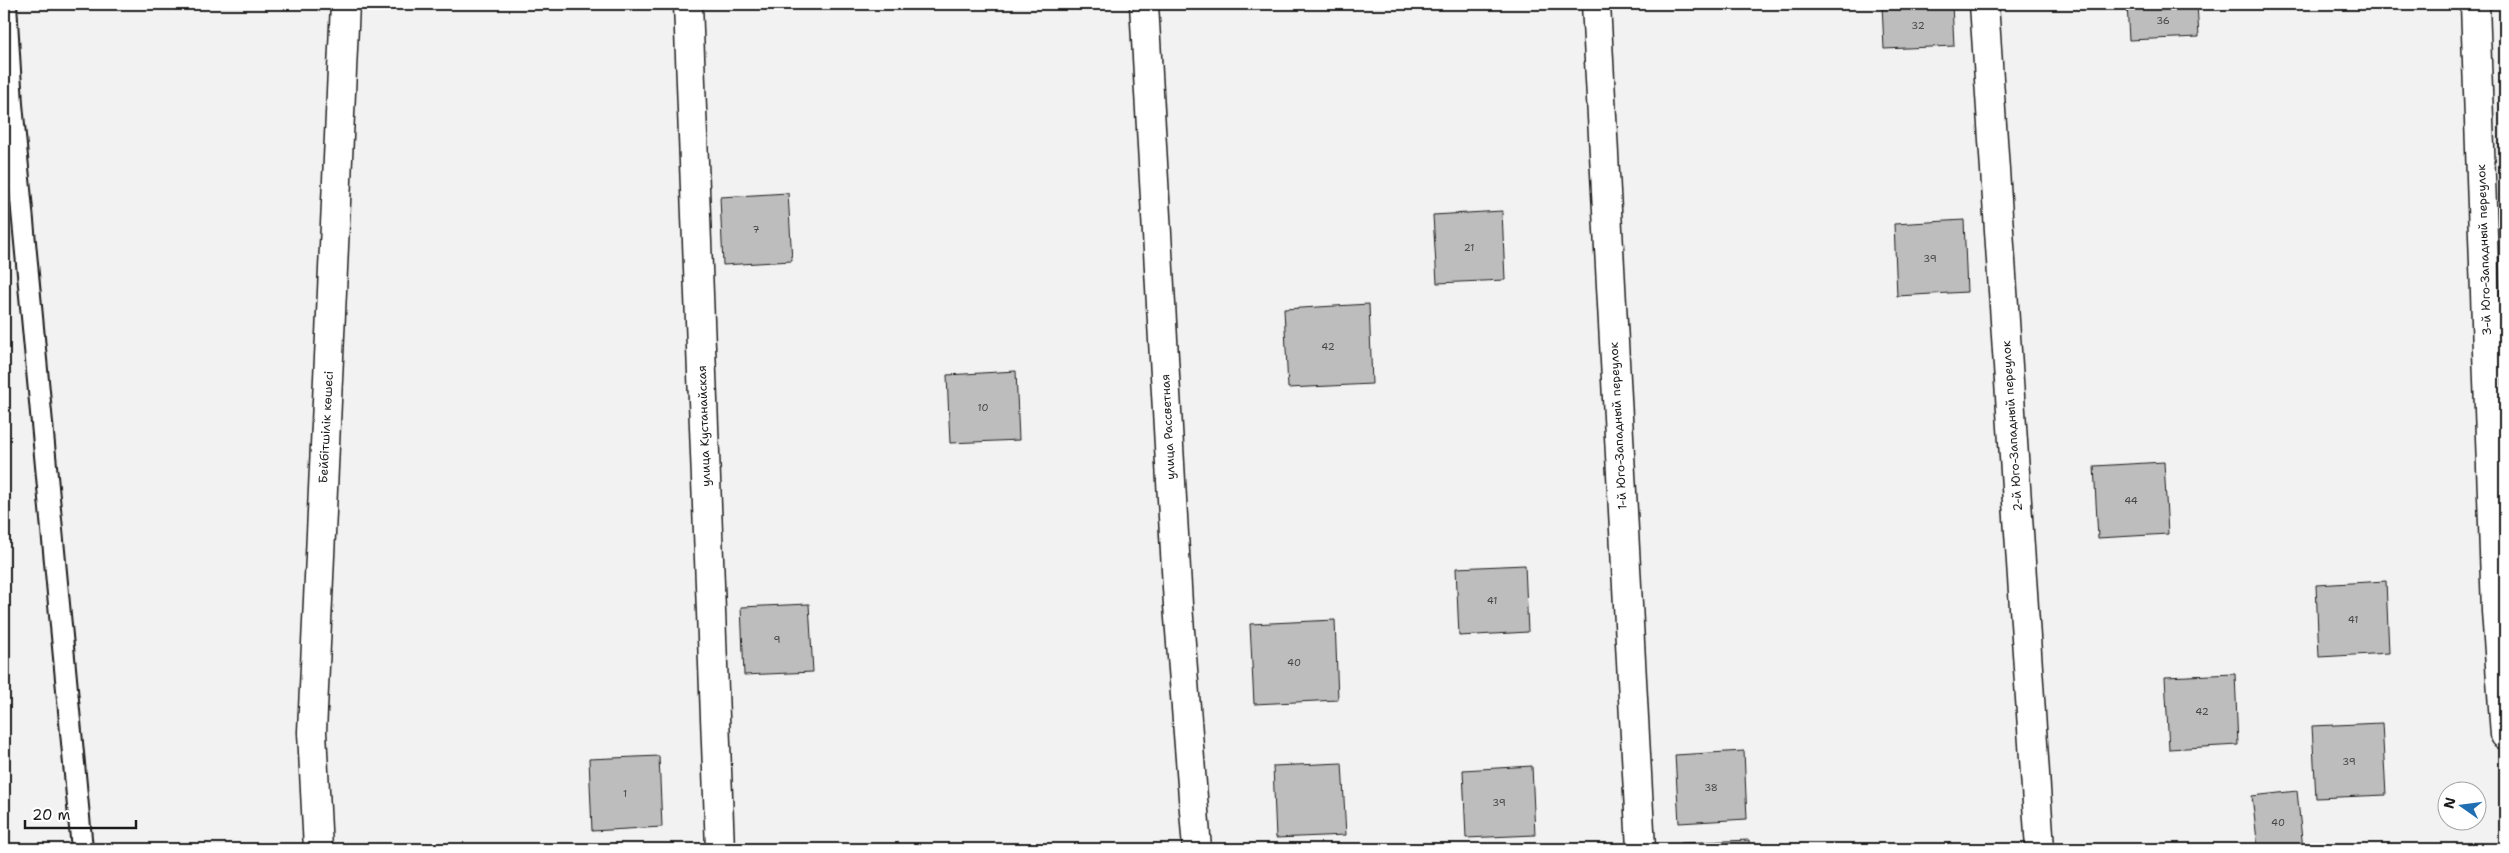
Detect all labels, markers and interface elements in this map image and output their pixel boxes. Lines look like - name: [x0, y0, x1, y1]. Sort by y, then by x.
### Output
- house number: 36: [2156, 14, 2170, 27]
- house number: 32: [1911, 19, 1925, 32]
- street label: 3-й Юго-Западный переулок: [2473, 163, 2495, 336]
- house number: 7: [753, 223, 760, 236]
- house number: 21: [1464, 241, 1474, 254]
- house number: 39: [1923, 252, 1937, 265]
- house number: 42: [1321, 340, 1335, 353]
- street label: 2-й Юго-Западный переулок: [1998, 340, 2026, 512]
- street label: 1-й Юго-Западный переулок: [1606, 341, 1630, 510]
- street label: улица Кустанайская: [694, 365, 714, 487]
- street label: Бейбітшілік көшесі: [315, 370, 337, 484]
- street label: улица Рассветная: [1157, 374, 1179, 480]
- house number: 10: [978, 401, 988, 414]
- house number: 44: [2124, 494, 2138, 507]
- house number: 41: [1487, 594, 1497, 607]
- house number: 41: [2348, 613, 2358, 626]
- house number: 9: [774, 633, 781, 646]
- house number: 40: [1287, 656, 1301, 669]
- house number: 42: [2195, 705, 2209, 718]
- house number: 39: [2342, 755, 2356, 768]
- north arrow: [2436, 780, 2486, 830]
- house number: 38: [1704, 781, 1718, 794]
- house number: 1: [623, 787, 627, 800]
- text: N: [2439, 795, 2459, 810]
- house number: 39: [1492, 796, 1506, 809]
- scale bar: [25, 798, 136, 830]
- text: 20 m: [32, 805, 71, 825]
- house number: 40: [2271, 816, 2285, 829]

